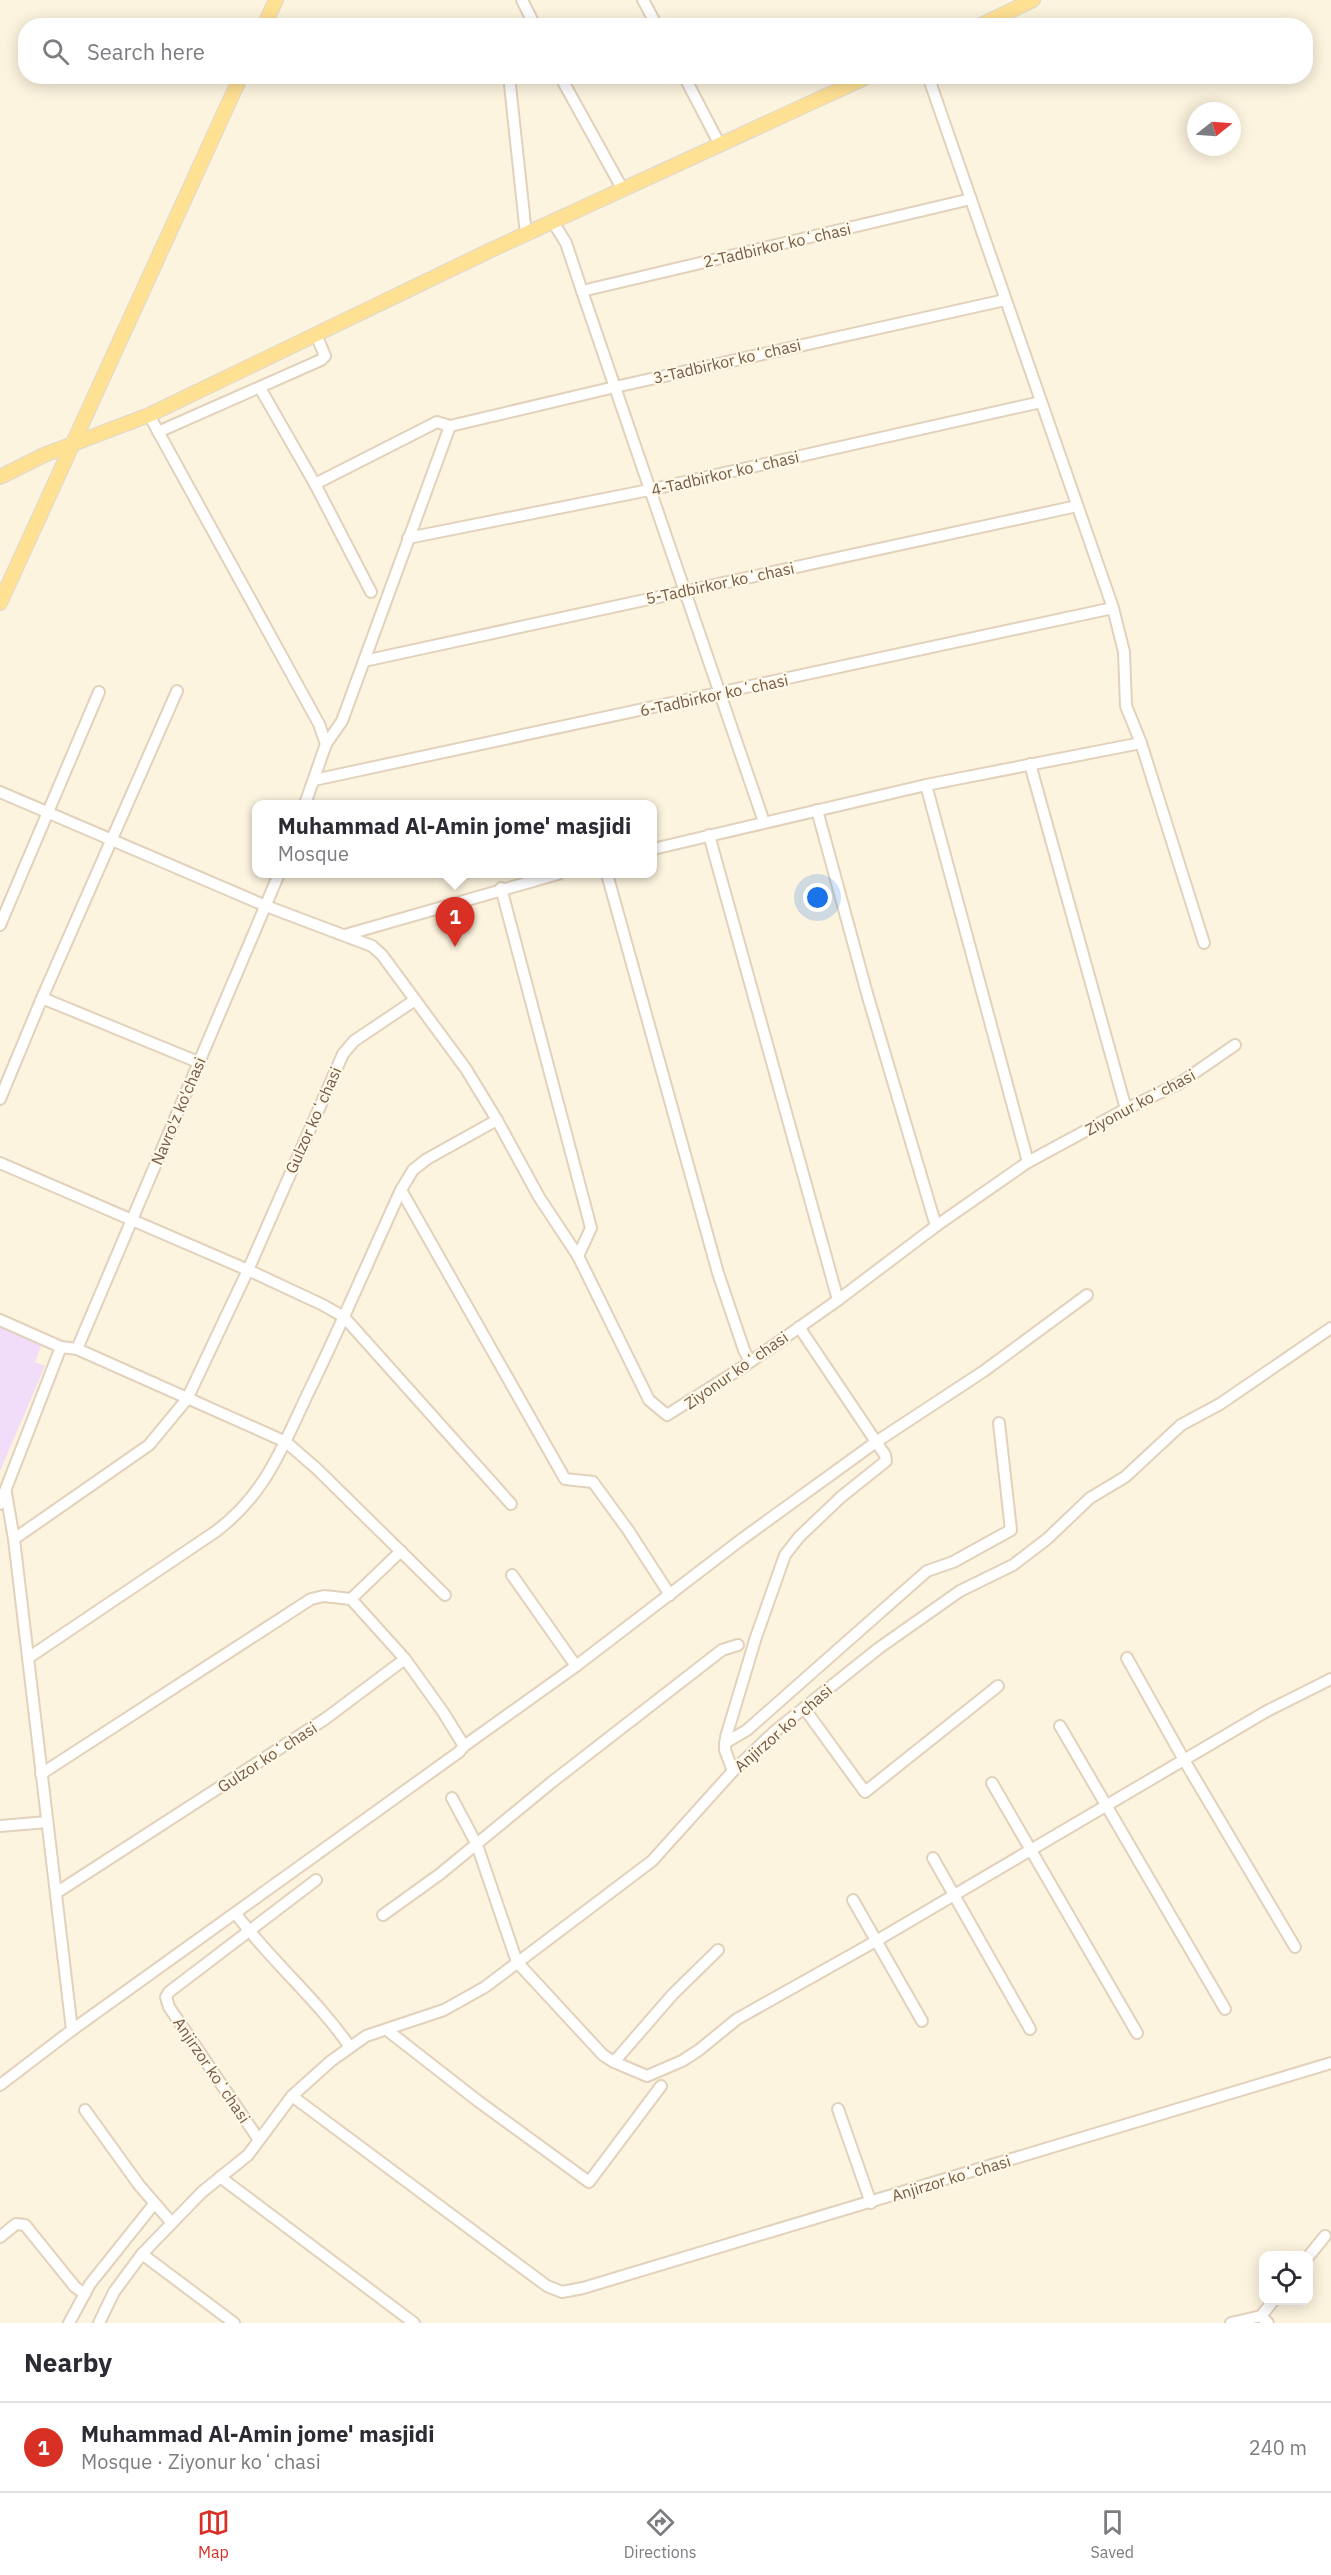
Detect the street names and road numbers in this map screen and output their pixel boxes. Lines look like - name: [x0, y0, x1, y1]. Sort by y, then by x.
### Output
- street label: 2-Tadbirkor koʻchasi: [701, 218, 853, 272]
- street label: 3-Tadbirkor koʻchasi: [651, 334, 803, 388]
- street label: 4-Tadbirkor koʻchasi: [649, 446, 801, 500]
- street label: 5-Tadbirkor koʻchasi: [644, 558, 796, 608]
- street label: 6-Tadbirkor koʻchasi: [638, 670, 790, 720]
- street label: Navro'z ko'chasi: [146, 1054, 210, 1168]
- street label: Gulzor koʻchasi: [281, 1064, 345, 1176]
- street label: Ziyonur koʻchasi: [1081, 1064, 1199, 1140]
- street label: Ziyonur koʻchasi: [680, 1327, 792, 1413]
- street label: Anjirzor koʻchasi: [730, 1680, 836, 1776]
- street label: Gulzor koʻchasi: [213, 1717, 321, 1797]
- street label: Anjirzor koʻchasi: [169, 2013, 255, 2127]
- street label: Anjirzor koʻchasi: [889, 2150, 1013, 2206]

